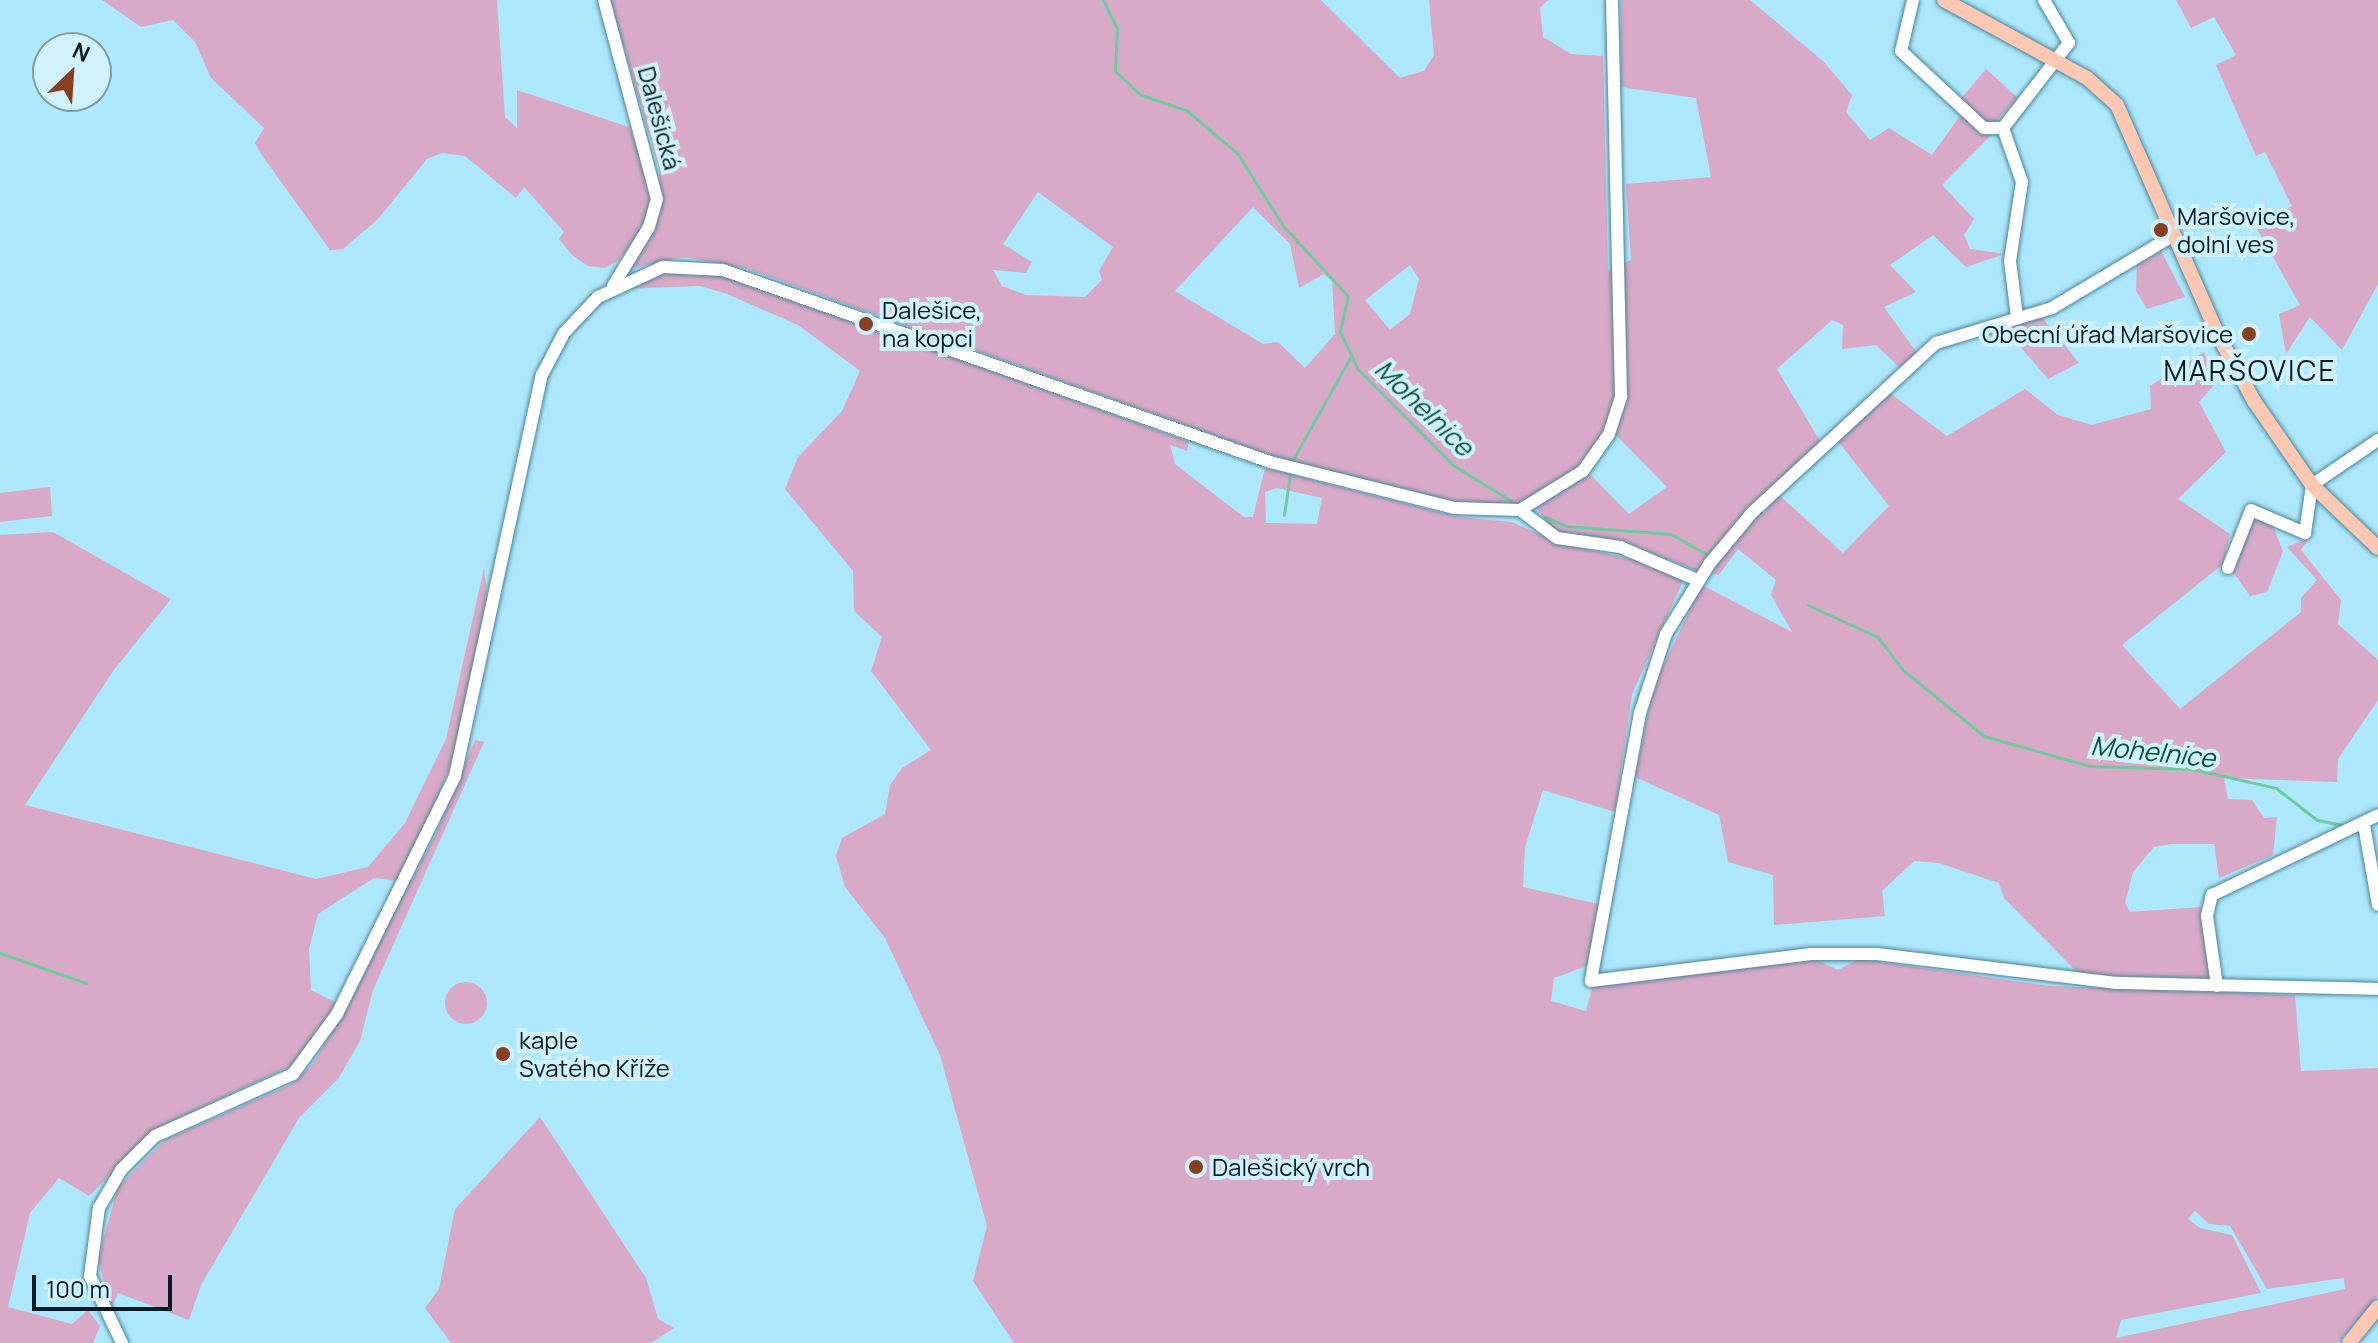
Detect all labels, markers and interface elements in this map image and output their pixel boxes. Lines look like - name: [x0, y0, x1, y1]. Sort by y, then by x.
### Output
- north arrow: [32, 32, 112, 112]
- text: N: [68, 35, 95, 69]
- street label: Dalešická: [632, 63, 688, 173]
- place label: Maršovice, dolní ves: [2177, 202, 2296, 258]
- marker: Maršovice, dolní ves: [2152, 221, 2170, 239]
- place label: Dalešice, na kopci: [882, 296, 982, 352]
- marker: Dalešice, na kopci: [857, 315, 875, 333]
- place label: Obecní úřad Maršovice: [1982, 320, 2233, 348]
- marker: Obecní úřad Maršovice: [2240, 325, 2258, 343]
- water label: Mohelnice: [1368, 353, 1480, 463]
- district label: MARŠOVICE: [2163, 353, 2337, 387]
- water label: Mohelnice: [2089, 730, 2217, 774]
- place label: kaple Svatého Kříže: [519, 1026, 670, 1082]
- marker: kaple Svatého Kříže: [494, 1045, 512, 1063]
- place label: Dalešický vrch: [1212, 1153, 1370, 1181]
- marker: Dalešický vrch: [1187, 1158, 1205, 1176]
- scale bar: [36, 1259, 176, 1309]
- text: 100 m: [46, 1272, 110, 1305]

